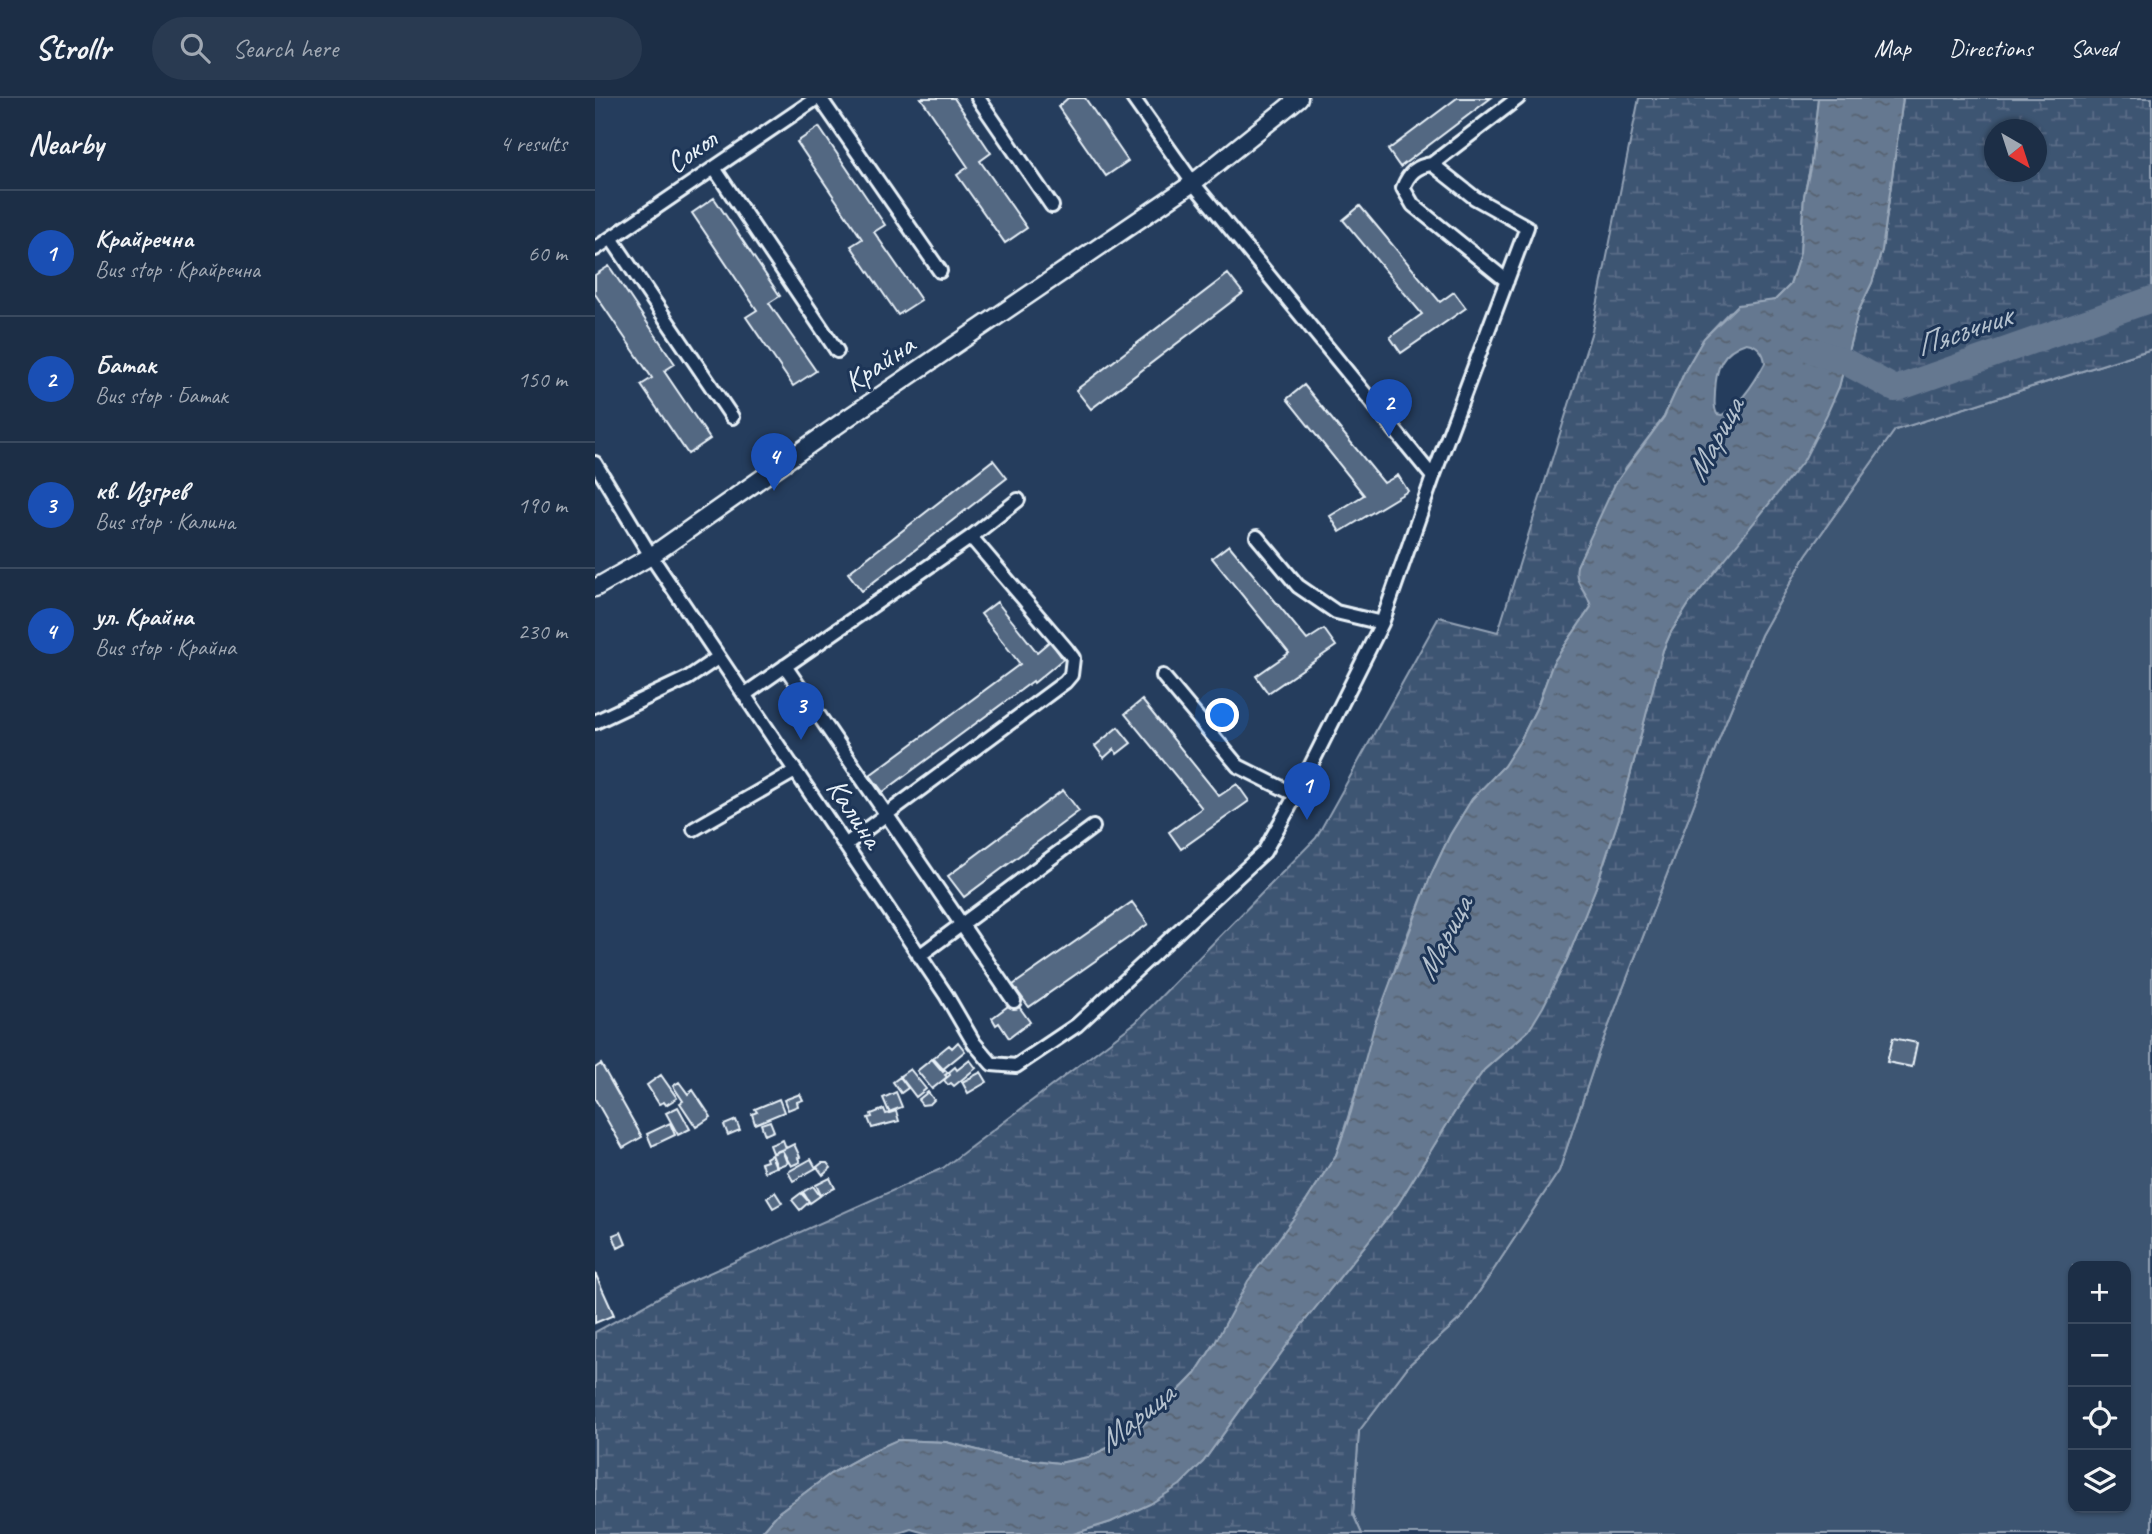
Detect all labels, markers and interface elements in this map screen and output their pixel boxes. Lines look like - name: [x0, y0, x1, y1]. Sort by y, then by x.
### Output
- search box: [152, 17, 642, 80]
- text: Strollr: [35, 27, 110, 69]
- icon: search: [176, 29, 214, 67]
- text: Search here: [232, 32, 338, 65]
- text: Map: [1874, 33, 1911, 63]
- text: Directions: [1949, 33, 2032, 63]
- text: Saved: [2070, 33, 2117, 63]
- street label: Сокол: [658, 119, 726, 182]
- north arrow: [1984, 119, 2047, 182]
- text: Nearby: [28, 125, 104, 163]
- text: 4 results: [500, 129, 567, 158]
- text: Крайречна: [95, 222, 193, 255]
- text: 1: [46, 239, 56, 268]
- text: 60 m: [528, 239, 567, 268]
- text: Bus stop · Крайречна: [95, 255, 260, 284]
- water label: Пясъчник: [1910, 293, 2022, 366]
- street label: Крайна: [836, 324, 923, 400]
- text: Батак: [95, 348, 156, 381]
- text: 2: [46, 365, 56, 394]
- text: 150 m: [518, 365, 567, 394]
- pin: 2: [1366, 379, 1412, 437]
- text: Bus stop · Батак: [95, 381, 228, 410]
- water label: Марица: [1676, 387, 1755, 488]
- pin: 4: [751, 433, 797, 491]
- text: кв. Изгрев: [95, 474, 188, 507]
- text: 3: [46, 491, 56, 520]
- text: 190 m: [518, 491, 567, 520]
- text: Bus stop · Калина: [95, 507, 235, 536]
- text: ул. Крайна: [95, 600, 193, 633]
- text: 4: [46, 617, 56, 646]
- text: 230 m: [518, 617, 567, 646]
- text: Bus stop · Крайна: [95, 633, 236, 662]
- pin: 3: [778, 682, 824, 740]
- your location: [1205, 698, 1239, 732]
- pin: 1: [1284, 762, 1330, 820]
- street label: Калина: [818, 771, 894, 857]
- water label: Марица: [1405, 886, 1484, 987]
- map controls: [2068, 1261, 2131, 1513]
- button: +: [2068, 1261, 2131, 1324]
- button: −: [2068, 1324, 2131, 1387]
- water label: Марица: [1088, 1371, 1186, 1461]
- button: locate: [2068, 1387, 2131, 1450]
- button: layers: [2068, 1450, 2131, 1513]

